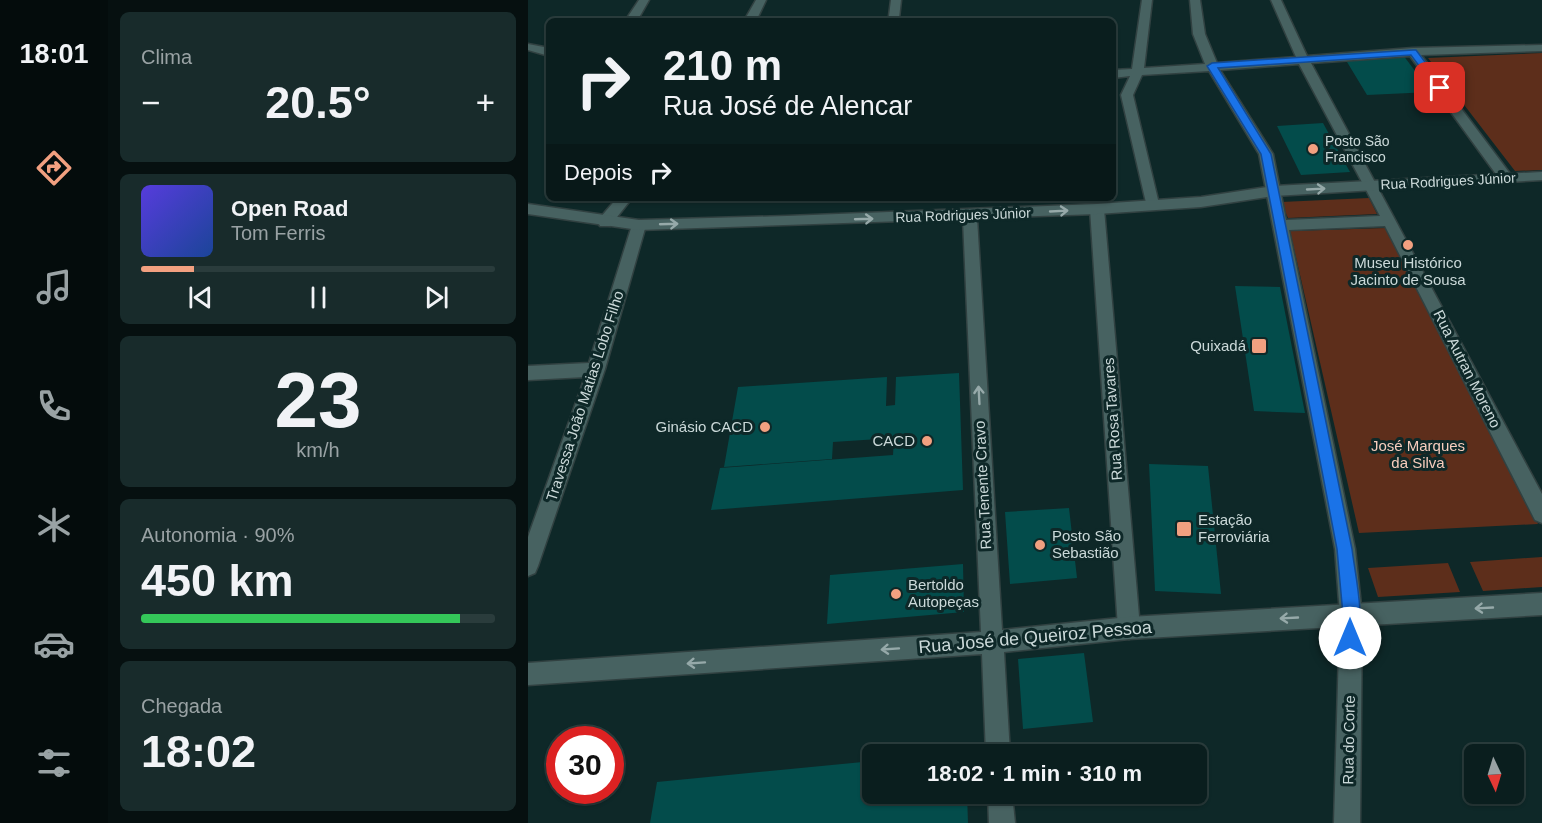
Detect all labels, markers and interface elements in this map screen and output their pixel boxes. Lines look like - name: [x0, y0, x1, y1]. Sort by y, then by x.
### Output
- text: 18:01: [19, 39, 89, 69]
- icon: right: [564, 42, 642, 120]
- text: 210 m: [663, 42, 782, 89]
- text: Clima: [141, 46, 192, 68]
- pin: [1414, 62, 1465, 113]
- icon: arrive: [1423, 71, 1456, 104]
- text: 20.5°: [265, 77, 371, 128]
- text: −: [141, 84, 160, 121]
- text: +: [476, 84, 495, 121]
- text: Rua José de Alencar: [663, 91, 912, 121]
- place label: Posto São Francisco: [1325, 133, 1390, 165]
- marker: Posto São Francisco: [1306, 142, 1320, 156]
- icon: directions: [33, 147, 75, 189]
- icon: right: [644, 156, 677, 189]
- text: Depois: [564, 160, 632, 185]
- street label: Rua Rodrigues Júnior: [1380, 169, 1516, 193]
- one-way arrow: [1305, 183, 1325, 194]
- text: Open Road: [231, 196, 348, 221]
- street label: Rua Rodrigues Júnior: [895, 205, 1031, 225]
- one-way arrow: [1049, 205, 1069, 216]
- one-way arrow: [854, 213, 874, 224]
- one-way arrow: [659, 218, 679, 230]
- text: Tom Ferris: [231, 222, 325, 244]
- marker: Museu Histórico Jacinto de Sousa: [1401, 238, 1415, 252]
- place label: Museu Histórico Jacinto de Sousa: [1350, 254, 1466, 288]
- icon: music: [33, 266, 75, 308]
- icon: previous: [184, 281, 217, 314]
- icon: pause: [302, 281, 335, 314]
- icon: next: [420, 281, 453, 314]
- street label: Travessa João Matias Lobo Filho: [542, 288, 627, 503]
- street label: Rua Autran Moreno: [1430, 307, 1505, 431]
- place label: Quixadá: [1190, 337, 1247, 354]
- marker: Quixadá: [1250, 337, 1268, 355]
- text: 23: [275, 356, 361, 444]
- street label: Rua Rosa Tavares: [1100, 357, 1125, 481]
- icon: phone: [33, 385, 75, 427]
- one-way arrow: [973, 385, 984, 405]
- place label: Ginásio CACD: [655, 418, 753, 435]
- marker: Ginásio CACD: [758, 420, 772, 434]
- street label: Rua Tenente Cravo: [971, 420, 994, 550]
- place label: CACD: [872, 432, 915, 449]
- marker: CACD: [920, 434, 934, 448]
- park label: José Marques da Silva: [1371, 437, 1465, 471]
- text: km/h: [296, 439, 340, 461]
- icon: climate: [33, 504, 75, 546]
- place label: Estação Ferroviária: [1198, 511, 1270, 545]
- marker: Estação Ferroviária: [1175, 520, 1193, 538]
- text: Autonomia · 90%: [141, 524, 294, 546]
- place label: Posto São Sebastião: [1052, 527, 1121, 561]
- marker: Posto São Sebastião: [1033, 538, 1047, 552]
- text: 450 km: [141, 555, 294, 606]
- place label: Bertoldo Autopeças: [908, 576, 979, 610]
- marker: Bertoldo Autopeças: [889, 587, 903, 601]
- one-way arrow: [1474, 602, 1494, 613]
- position arrow: [1318, 606, 1382, 670]
- one-way arrow: [1279, 613, 1299, 624]
- street label: Rua José de Queiroz Pessoa: [918, 617, 1153, 657]
- icon: car: [33, 623, 75, 665]
- one-way arrow: [881, 644, 901, 655]
- one-way arrow: [686, 657, 706, 668]
- text: Chegada: [141, 695, 222, 717]
- street label: Rua do Corte: [1339, 695, 1358, 785]
- text: 18:02: [141, 726, 256, 777]
- speed limit sign: 30: [546, 726, 624, 804]
- icon: filters: [33, 742, 75, 784]
- north arrow: [1464, 744, 1524, 804]
- map controls: [1464, 744, 1524, 804]
- text: 18:02 · 1 min · 310 m: [927, 761, 1142, 786]

